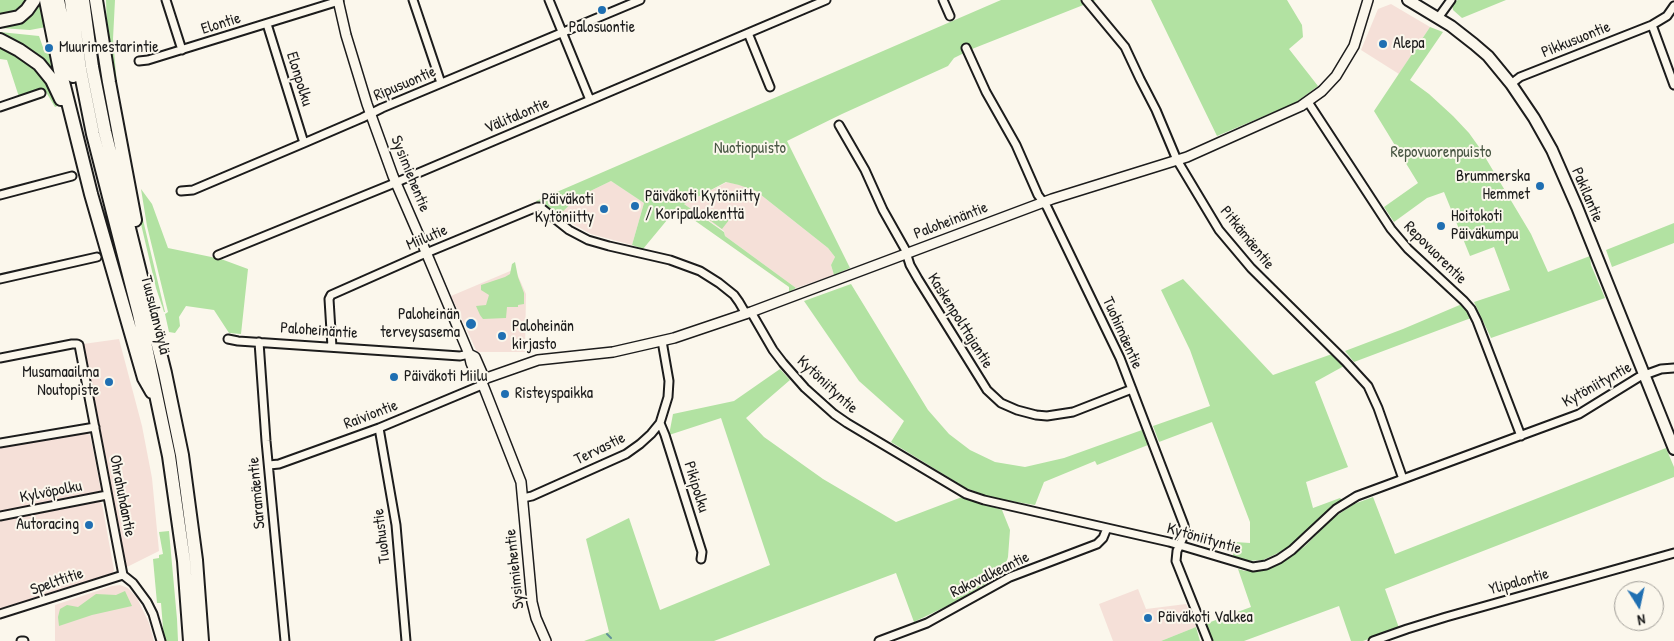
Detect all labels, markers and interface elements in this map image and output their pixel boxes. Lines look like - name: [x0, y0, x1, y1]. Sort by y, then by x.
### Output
- marker: Palosuontie: [596, 4, 608, 16]
- street label: Elontie: [199, 9, 243, 39]
- street label: Pikkusuontie: [1539, 17, 1613, 63]
- place label: Palosuontie: [569, 18, 635, 38]
- place label: Alepa: [1393, 34, 1425, 54]
- place label: Muurimestarintie: [59, 38, 159, 58]
- marker: Alepa: [1377, 38, 1389, 50]
- marker: Muurimestarintie: [43, 42, 55, 54]
- street label: Elonpolku: [282, 50, 316, 108]
- street label: Ripusuontie: [371, 62, 439, 106]
- street label: Välitalontie: [482, 94, 552, 138]
- street label: Sysimiehentie: [386, 133, 434, 215]
- park label: Nuotiopuisto: [714, 139, 786, 159]
- park label: Repovuorenpuisto: [1391, 143, 1491, 163]
- street label: Pakilantie: [1567, 165, 1607, 225]
- place label: Brummerska Hemmet: [1456, 167, 1530, 205]
- marker: Brummerska Hemmet: [1534, 180, 1546, 192]
- place label: Päiväkoti Kytöniitty / Koripallokenttä: [645, 187, 760, 225]
- place label: Päiväkoti Kytöniitty: [535, 190, 594, 228]
- street label: Paloheinäntie: [911, 198, 991, 244]
- marker: Päiväkoti Kytöniitty / Koripallokenttä: [629, 200, 641, 212]
- street label: Pitkämäentie: [1216, 202, 1278, 274]
- marker: Päiväkoti Kytöniitty: [598, 203, 610, 215]
- place label: Hoitokoti Päiväkumpu: [1451, 207, 1518, 245]
- street label: Repovuorentie: [1399, 217, 1471, 289]
- marker: Hoitokoti Päiväkumpu: [1435, 220, 1447, 232]
- street label: Miilutie: [404, 221, 450, 255]
- street label: Kaskenpolttajantie: [923, 270, 997, 372]
- street label: Tuusulanväylä: [136, 274, 174, 356]
- street label: Tuohimäentie: [1098, 294, 1146, 372]
- place label: Paloheinän terveysasema: [380, 305, 460, 343]
- marker: Paloheinän terveysasema: [464, 317, 478, 331]
- place label: Paloheinän kirjasto: [512, 317, 574, 355]
- street label: Paloheinäntie: [280, 319, 358, 343]
- marker: Paloheinän kirjasto: [496, 330, 508, 342]
- street label: Kytöniityntie: [792, 352, 862, 418]
- street label: Kytöniityntie: [1559, 358, 1635, 412]
- place label: Musamaailma Noutopiste: [22, 363, 99, 401]
- place label: Päiväkoti Miilu: [404, 367, 487, 387]
- marker: Päiväkoti Miilu: [388, 371, 400, 383]
- marker: Musamaailma Noutopiste: [103, 376, 115, 388]
- place label: Risteyspaikka: [515, 384, 593, 404]
- marker: Risteyspaikka: [499, 388, 511, 400]
- street label: Raiviontie: [341, 396, 401, 434]
- street label: Tervastie: [571, 428, 629, 470]
- street label: Ohrahuhdantie: [105, 453, 139, 539]
- street label: Saramäentie: [244, 456, 270, 530]
- street label: Pikipolku: [679, 459, 713, 515]
- street label: Kylvöpolku: [18, 477, 84, 507]
- street label: Tuohustie: [369, 507, 395, 565]
- place label: Autoracing: [16, 515, 79, 535]
- marker: Autoracing: [83, 519, 95, 531]
- street label: Kytöniityntie: [1165, 519, 1243, 559]
- street label: Sysimiehentie: [501, 528, 529, 610]
- street label: Rakovalkeantie: [947, 548, 1033, 602]
- street label: Spelttitie: [28, 564, 86, 600]
- street label: Ylipalontie: [1487, 564, 1551, 600]
- north arrow: [1614, 581, 1664, 631]
- place label: Päiväkoti Valkea: [1158, 608, 1253, 628]
- text: N: [1636, 610, 1647, 630]
- marker: Päiväkoti Valkea: [1142, 612, 1154, 624]

